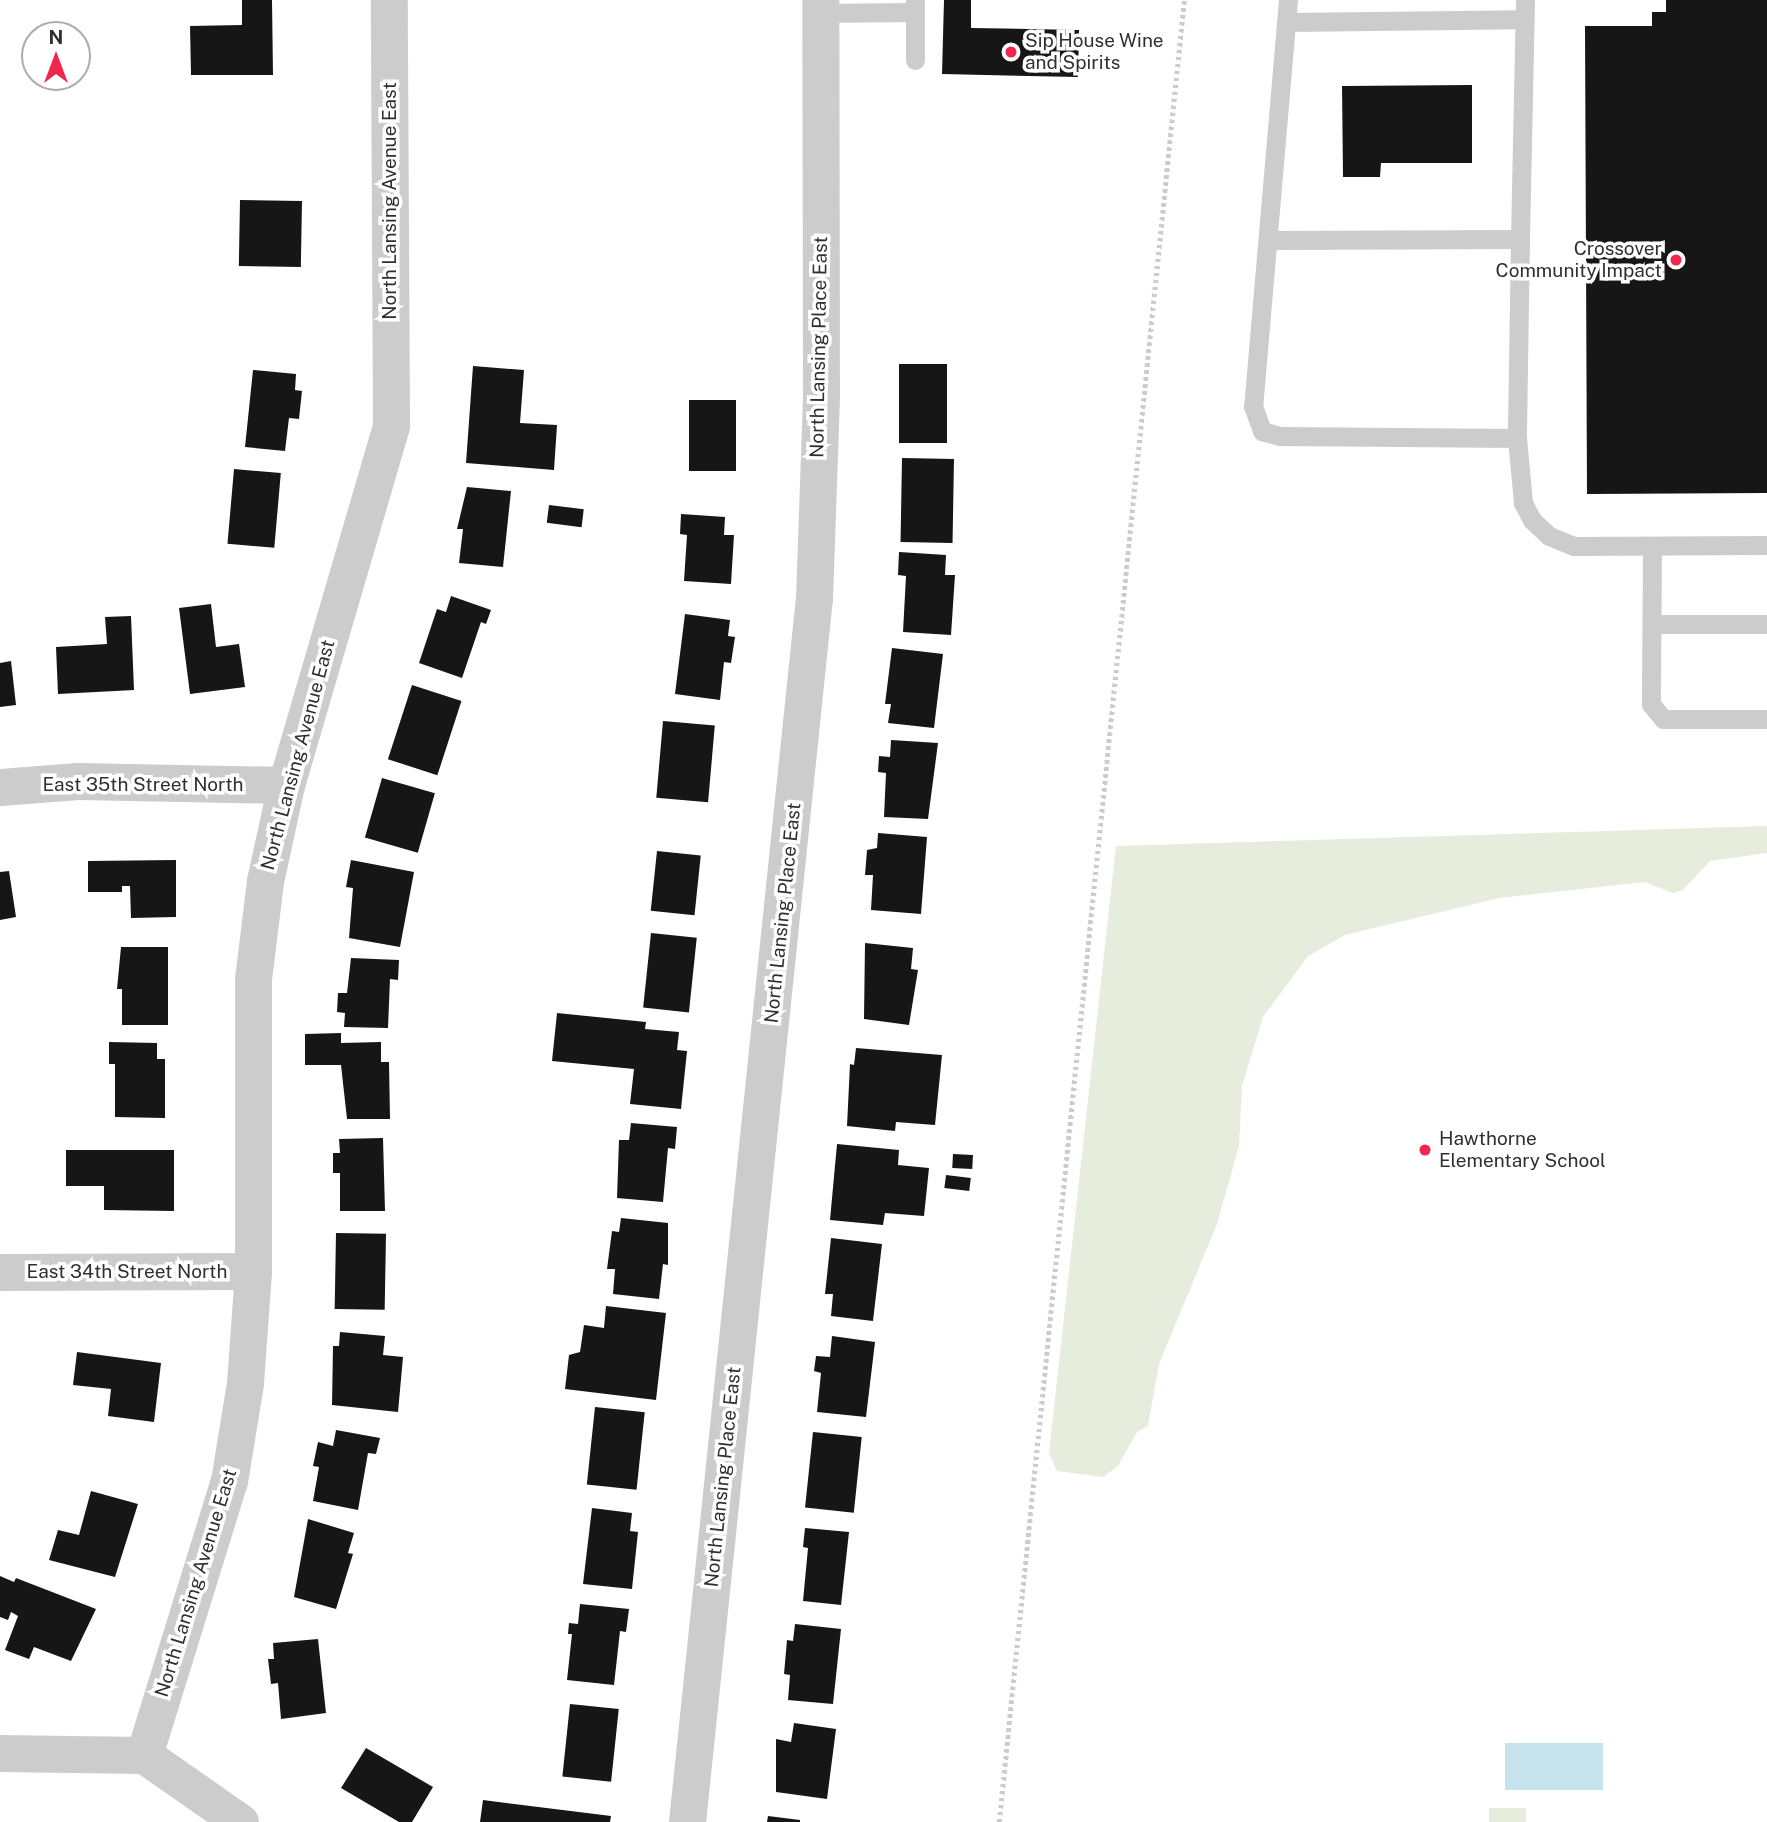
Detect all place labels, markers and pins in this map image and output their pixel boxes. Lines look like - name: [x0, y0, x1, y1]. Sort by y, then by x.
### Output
- place label: Sip House Wine and Spirits: [1025, 30, 1164, 74]
- marker: Sip House Wine and Spirits: [1003, 44, 1019, 60]
- place label: Crossover Community Impact: [1496, 238, 1662, 282]
- marker: Crossover Community Impact: [1668, 252, 1684, 268]
- place label: Hawthorne Elementary School: [1439, 1128, 1606, 1172]
- marker: Hawthorne Elementary School: [1417, 1142, 1433, 1158]

